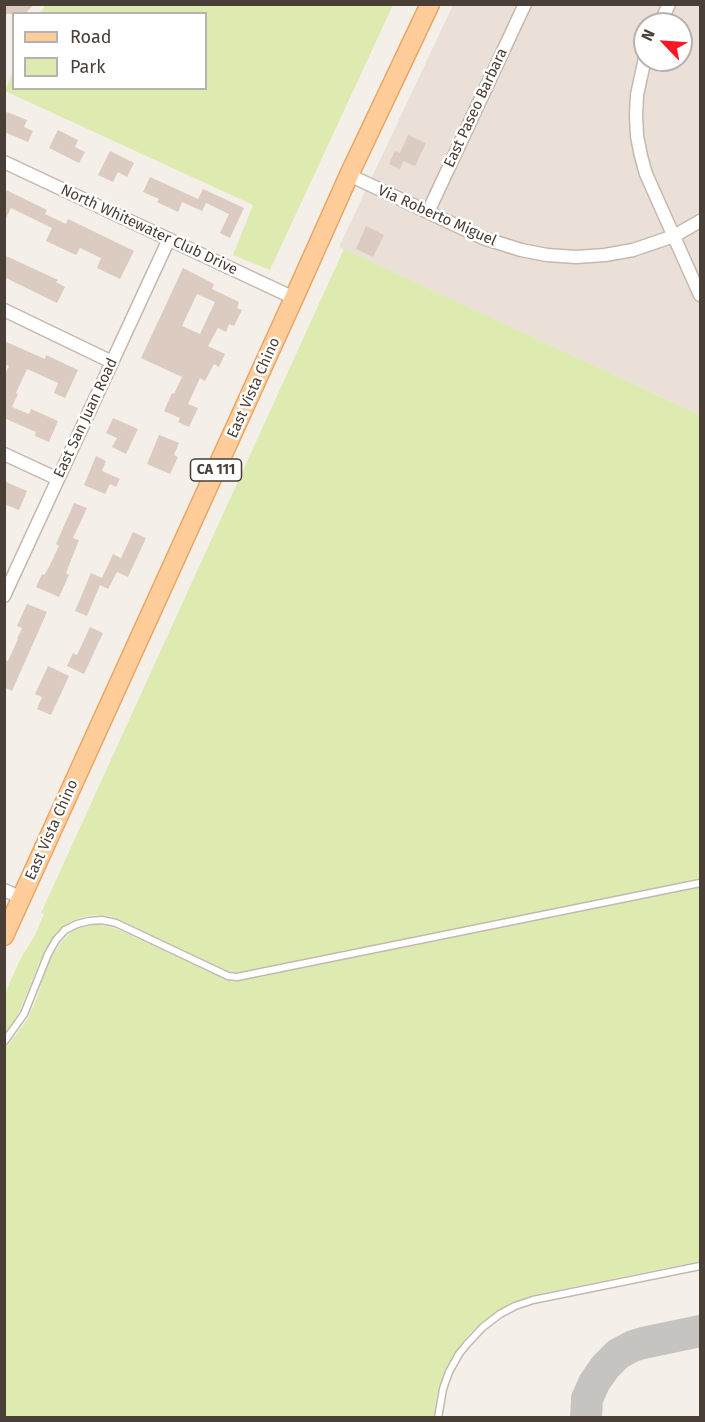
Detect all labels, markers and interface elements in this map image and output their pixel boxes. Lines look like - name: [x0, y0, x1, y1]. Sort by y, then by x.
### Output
- legend: [12, 12, 207, 90]
- north arrow: [633, 12, 693, 72]
- text: Road: [70, 26, 112, 48]
- text: N: [637, 26, 659, 44]
- street label: East Paseo Barbara: [440, 46, 512, 170]
- text: Park: [70, 56, 105, 78]
- street label: North Whitewater Club Drive: [58, 181, 240, 279]
- street label: Via Roberto Miguel: [375, 182, 499, 250]
- street label: East Vista Chino: [224, 335, 284, 441]
- street label: East San Juan Road: [50, 355, 122, 481]
- road number: CA 111: [190, 459, 242, 481]
- street label: East Vista Chino: [22, 777, 82, 883]

